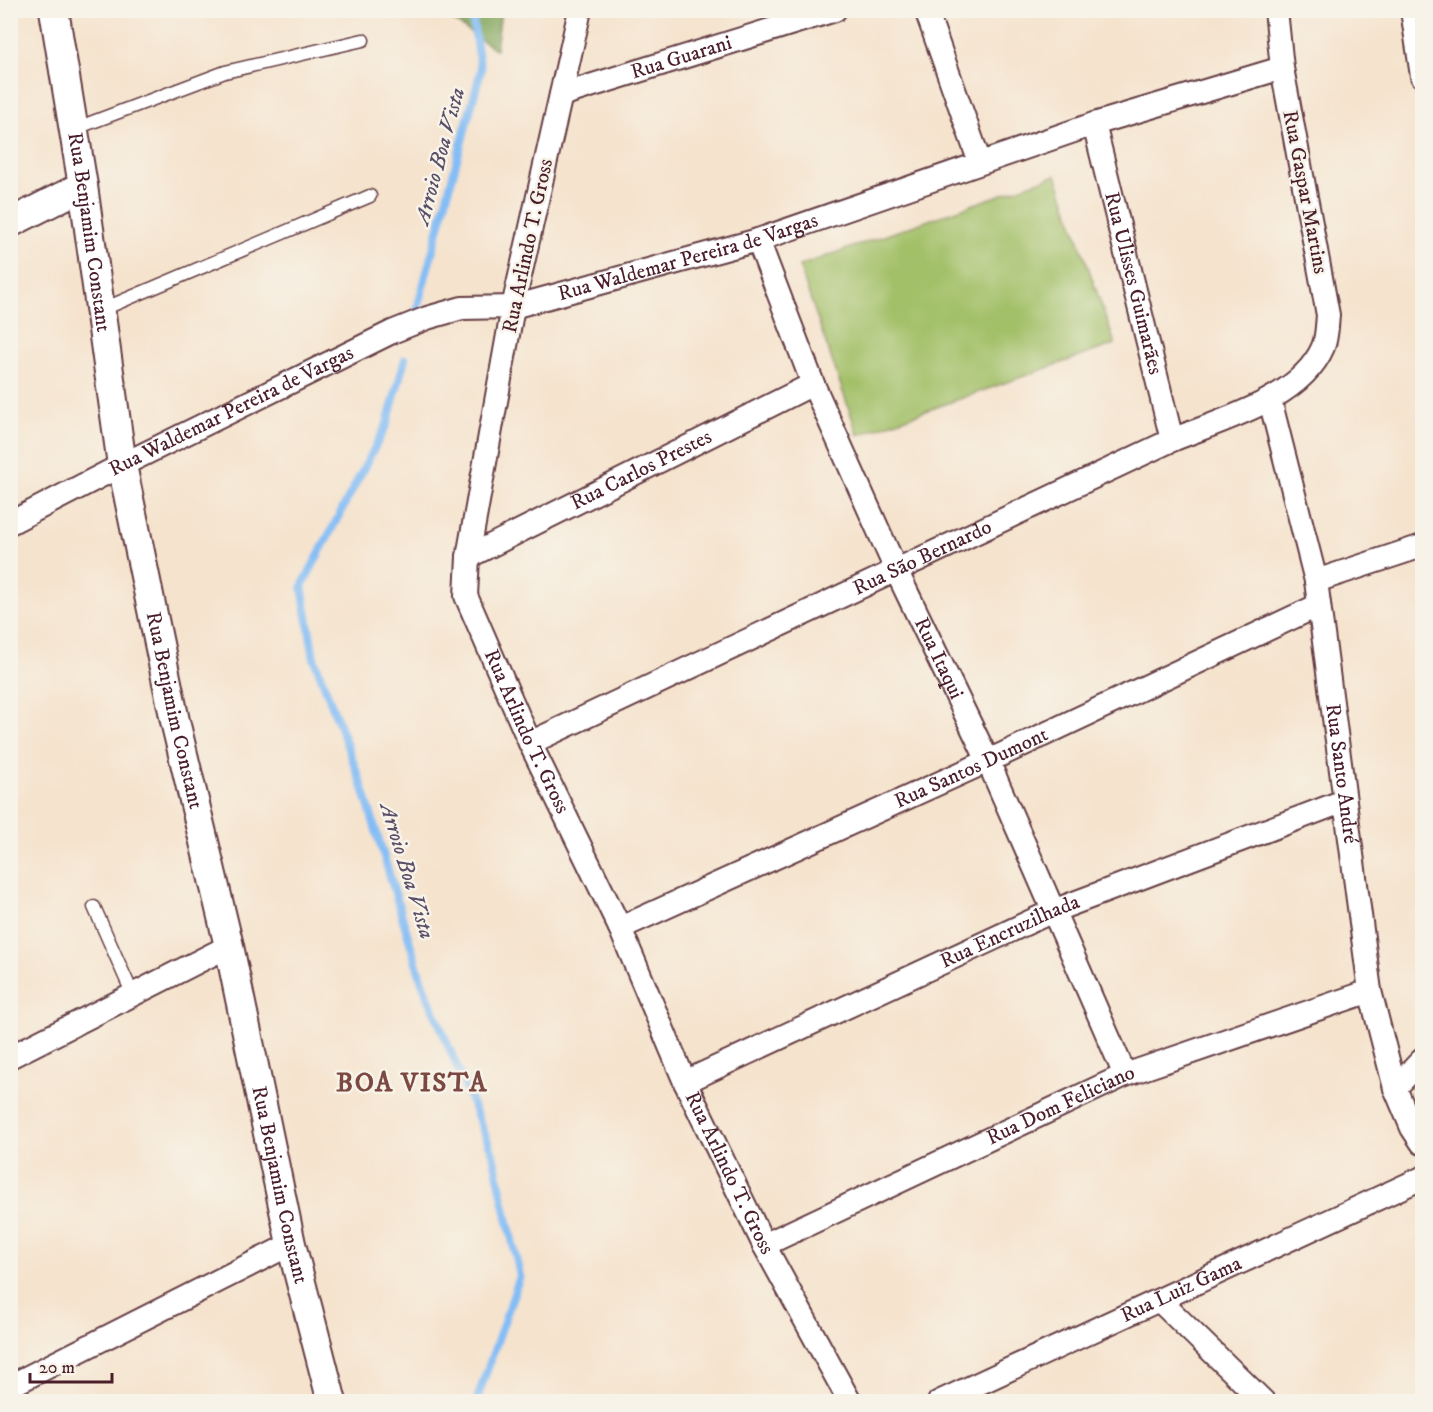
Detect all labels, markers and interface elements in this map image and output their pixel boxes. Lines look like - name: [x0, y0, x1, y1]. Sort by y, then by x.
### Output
- street label: Rua Guarani: [628, 30, 735, 86]
- water label: Arroio Boa Vista: [408, 85, 471, 230]
- street label: Rua Gaspar Martins: [1276, 108, 1334, 276]
- street label: Rua Benjamim Constant: [61, 130, 116, 334]
- street label: Rua Arlindo T. Gross: [497, 156, 559, 336]
- street label: Rua Ulisses Guimarães: [1098, 189, 1168, 377]
- street label: Rua Waldemar Pereira de Vargas: [555, 207, 821, 307]
- street label: Rua Waldemar Pereira de Vargas: [105, 340, 358, 482]
- street label: Rua Carlos Prestes: [567, 424, 716, 516]
- street label: Rua São Bernardo: [849, 514, 996, 602]
- street label: Rua Benjamim Constant: [140, 609, 209, 812]
- street label: Rua Itaqui: [908, 613, 969, 704]
- street label: Rua Arlindo T. Gross: [478, 645, 575, 818]
- street label: Rua Santo André: [1319, 702, 1364, 846]
- street label: Rua Santos Dumont: [890, 721, 1053, 815]
- water label: Arroio Boa Vista: [373, 797, 440, 942]
- street label: Rua Encruzilhada: [936, 889, 1083, 975]
- street label: Rua Dom Feliciano: [982, 1060, 1138, 1151]
- district label: BOA VISTA: [336, 1066, 488, 1100]
- street label: Rua Benjamim Constant: [245, 1084, 314, 1287]
- street label: Rua Arlindo T. Gross: [679, 1087, 780, 1259]
- street label: Rua Luiz Gama: [1117, 1250, 1246, 1329]
- scale bar: [30, 1346, 112, 1384]
- text: 20 m: [39, 1357, 75, 1379]

